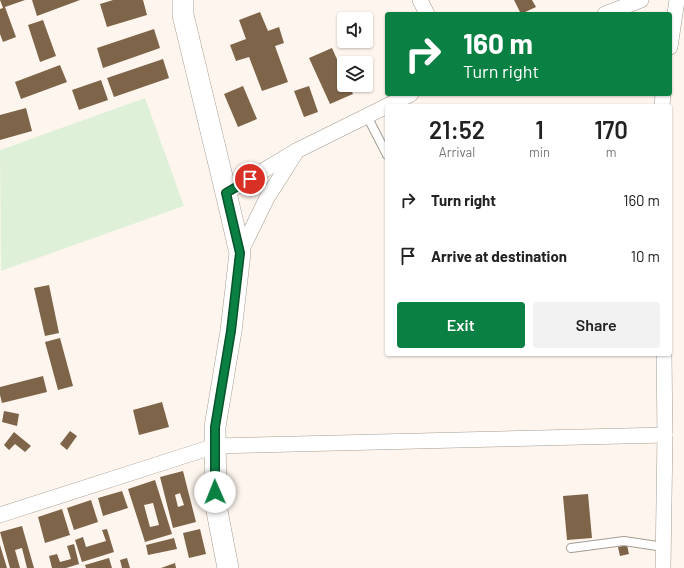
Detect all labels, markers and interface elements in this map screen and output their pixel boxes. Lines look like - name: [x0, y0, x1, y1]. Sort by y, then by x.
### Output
- map controls: [337, 12, 373, 92]
- button: sound: [337, 12, 373, 48]
- text: 160 m: [463, 26, 533, 60]
- icon: right: [397, 28, 449, 80]
- button: layers: [337, 56, 373, 92]
- text: Turn right: [463, 60, 539, 82]
- text: 21:52: [429, 115, 485, 144]
- text: 1: [535, 115, 544, 144]
- text: 170: [594, 115, 628, 144]
- text: Arrival: [439, 144, 475, 160]
- text: min: [529, 144, 550, 160]
- text: m: [606, 144, 616, 160]
- pin: [233, 162, 267, 196]
- icon: arrive: [239, 168, 261, 190]
- icon: right: [397, 189, 419, 211]
- text: Turn right: [431, 191, 496, 209]
- text: 160 m: [623, 191, 660, 209]
- icon: arrive: [397, 245, 419, 267]
- text: Arrive at destination: [431, 247, 567, 265]
- text: 10 m: [631, 247, 660, 265]
- button: Exit: [397, 302, 525, 348]
- button: Share: [533, 302, 660, 348]
- position arrow: [194, 471, 236, 513]

